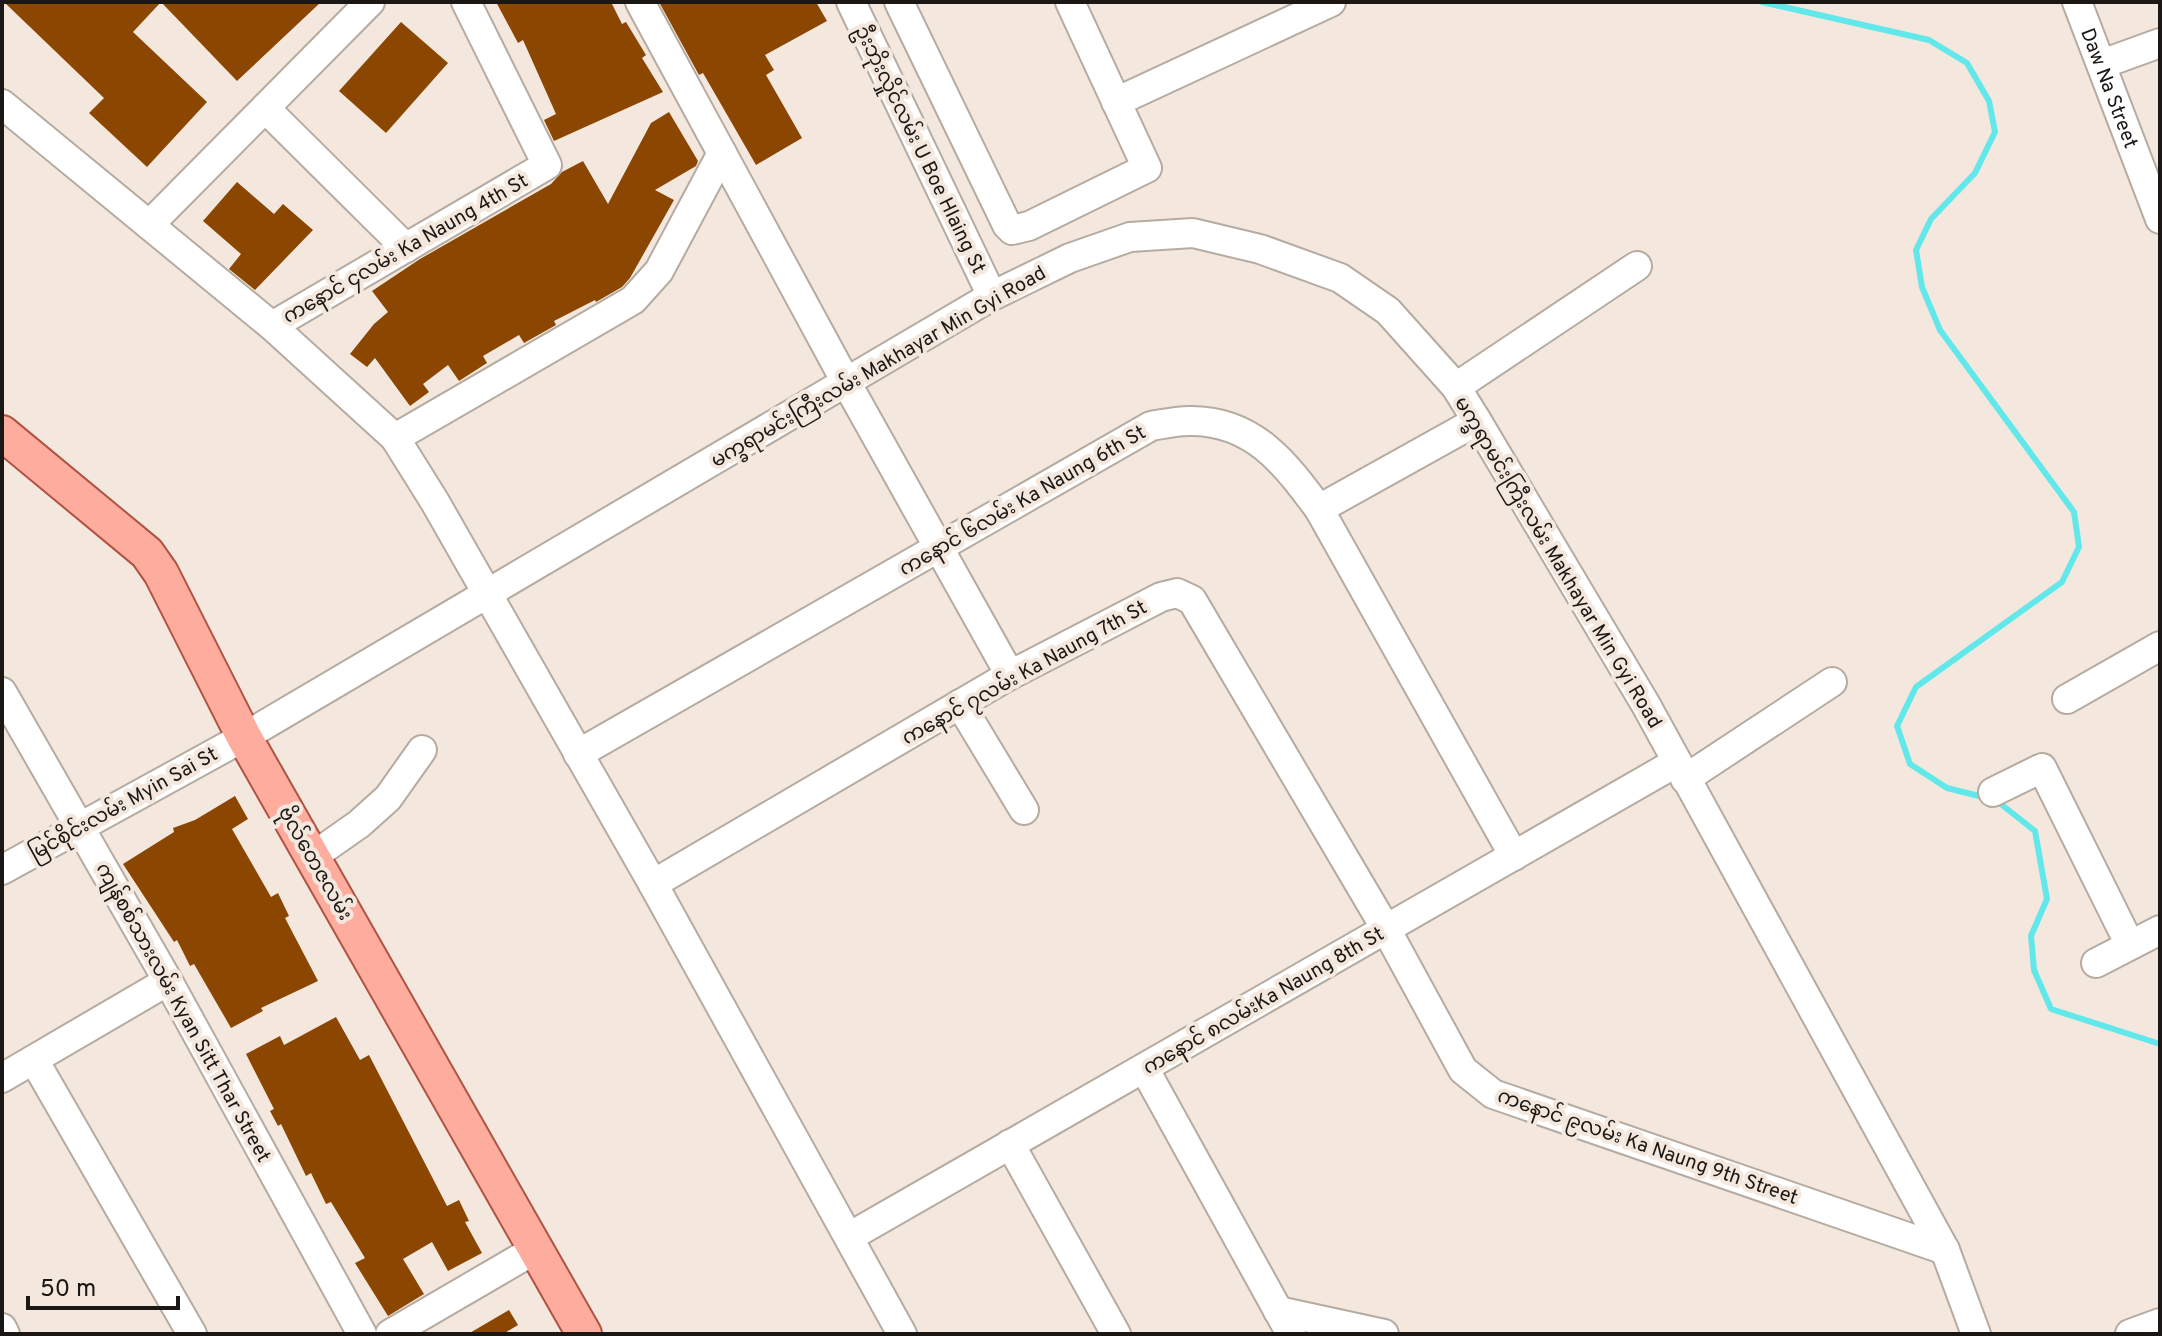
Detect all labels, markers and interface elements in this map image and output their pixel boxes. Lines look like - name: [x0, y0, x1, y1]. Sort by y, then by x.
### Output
- street label: ဦးဘိုးလှိုင်လမ်း U Boe Hlaing St: [846, 20, 993, 279]
- street label: Daw Na Street: [2073, 25, 2143, 152]
- street label: ကနောင် ၄လမ်း Ka Naung 4th St: [277, 166, 534, 332]
- street label: မက္ခရာမင်းကြီးလမ်း Makhayar Min Gyi Road: [705, 258, 1052, 476]
- street label: မက္ခရာမင်းကြီးလမ်း Makhayar Min Gyi Road: [1446, 391, 1670, 735]
- street label: ကနောင် ၆လမ်း Ka Naung 6th St: [893, 418, 1152, 584]
- street label: ကနောင် ၇လမ်း Ka Naung 7th St: [896, 593, 1153, 753]
- street label: မြင်စိုင်းလမ်း Myin Sai St: [24, 739, 224, 869]
- street label: ဗိုလ်တေဇလမ်း: [269, 801, 360, 927]
- street label: ကျန်စစ်သားလမ်း Kyan Sitt Thar Street: [88, 857, 278, 1168]
- street label: ကနောင် ၈လမ်းKa Naung 8th St: [1137, 919, 1390, 1082]
- street label: ကနောင် ၉လမ်း Ka Naung 9th Street: [1493, 1081, 1802, 1213]
- scale bar: [28, 1260, 178, 1310]
- text: 50 m: [40, 1275, 96, 1305]

